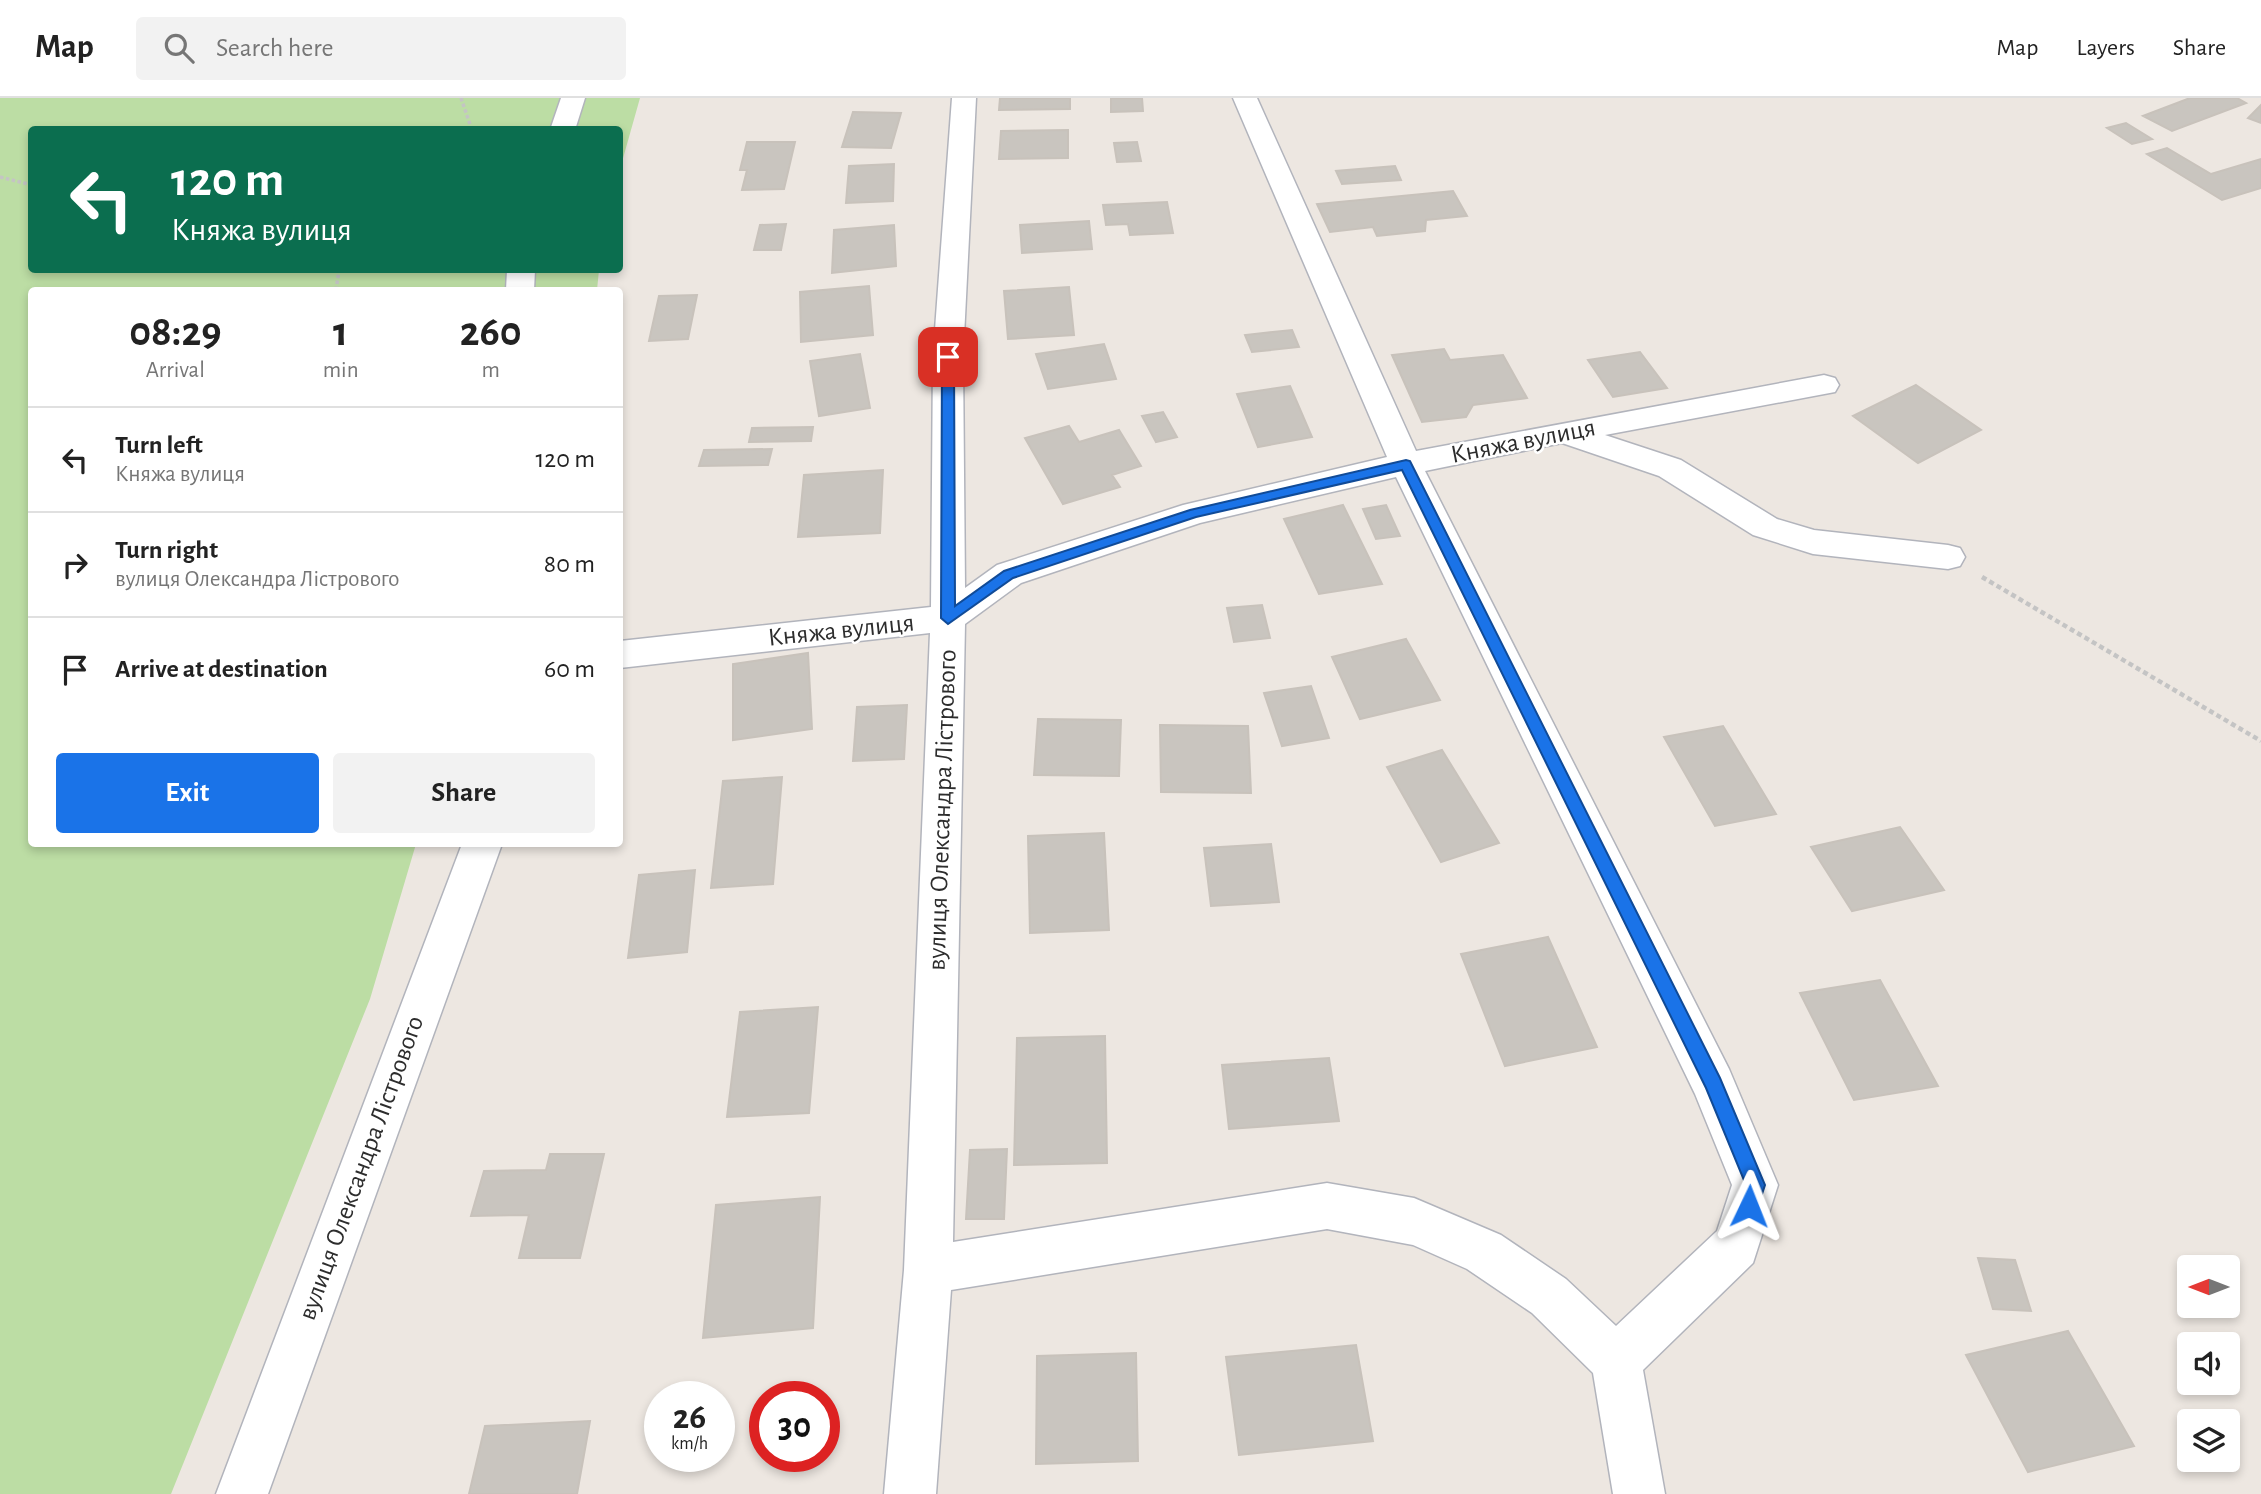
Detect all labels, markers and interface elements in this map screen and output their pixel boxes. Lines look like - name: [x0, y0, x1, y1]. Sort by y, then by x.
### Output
- search box: [136, 17, 626, 80]
- icon: search: [160, 29, 198, 67]
- text: Map: [35, 31, 94, 64]
- text: Search here: [216, 35, 334, 61]
- text: Map: [1996, 36, 2038, 60]
- text: Layers: [2076, 36, 2135, 60]
- text: Share: [2173, 36, 2226, 60]
- icon: left: [56, 154, 147, 245]
- text: 120 m: [171, 156, 284, 205]
- text: Княжа вулиця: [171, 214, 352, 246]
- text: 08:29: [129, 311, 222, 353]
- text: 1: [333, 311, 348, 353]
- text: 260: [460, 311, 522, 353]
- pin: [918, 327, 978, 387]
- icon: arrive: [929, 338, 967, 376]
- text: Arrival: [146, 359, 205, 382]
- text: min: [323, 359, 359, 382]
- text: m: [482, 359, 500, 382]
- street label: Княжа вулиця: [1448, 414, 1598, 468]
- text: Turn left: [115, 432, 203, 458]
- icon: left: [56, 441, 94, 479]
- text: 120 m: [535, 446, 595, 472]
- text: Княжа вулиця: [115, 463, 245, 486]
- text: Turn right: [115, 537, 218, 563]
- icon: right: [56, 546, 94, 584]
- text: 80 m: [544, 551, 595, 577]
- text: вулиця Олександра Лістрового: [115, 568, 399, 591]
- street label: Княжа вулиця: [767, 609, 915, 651]
- street label: вулиця Олександра Лістрового: [923, 649, 961, 971]
- icon: arrive: [56, 651, 94, 689]
- text: Arrive at destination: [115, 656, 328, 682]
- text: 60 m: [544, 656, 595, 682]
- button: Exit: [56, 753, 319, 833]
- button: Share: [333, 753, 595, 833]
- street label: вулиця Олександра Лістрового: [294, 1012, 428, 1324]
- position arrow: [1712, 1169, 1786, 1243]
- north arrow: [2177, 1255, 2240, 1318]
- map controls: [2177, 1255, 2240, 1472]
- button: sound: [2177, 1332, 2240, 1395]
- speed limit sign: 30: [749, 1381, 840, 1472]
- text: 26: [673, 1400, 706, 1435]
- button: layers: [2177, 1409, 2240, 1472]
- text: km/h: [671, 1435, 708, 1453]

